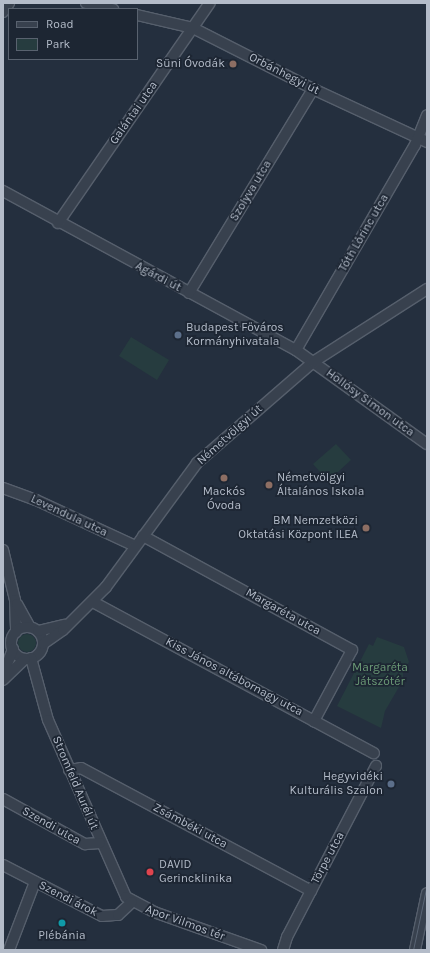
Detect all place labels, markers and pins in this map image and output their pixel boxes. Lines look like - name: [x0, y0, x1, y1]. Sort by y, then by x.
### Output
- place label: Süni Óvodák: [156, 57, 225, 71]
- marker: Süni Óvodák: [228, 59, 238, 69]
- place label: Budapest Főváros Kormányhivatala: [186, 321, 284, 349]
- marker: Budapest Főváros Kormányhivatala: [173, 330, 183, 340]
- place label: Németvölgyi Általános Iskola: [277, 471, 364, 499]
- marker: Mackós Óvoda: [219, 473, 229, 483]
- marker: Németvölgyi Általános Iskola: [264, 480, 274, 490]
- place label: Mackós Óvoda: [203, 485, 245, 513]
- place label: BM Nemzetközi Oktatási Központ ILEA: [238, 514, 358, 542]
- marker: BM Nemzetközi Oktatási Központ ILEA: [361, 523, 371, 533]
- place label: Hegyvidéki Kulturális Szalon: [290, 770, 383, 798]
- marker: Hegyvidéki Kulturális Szalon: [386, 779, 396, 789]
- place label: DAVID Gerincklinika: [159, 858, 232, 886]
- marker: DAVID Gerincklinika: [144, 866, 156, 878]
- marker: Plébánia: [57, 918, 67, 928]
- place label: Plébánia: [38, 929, 86, 943]

